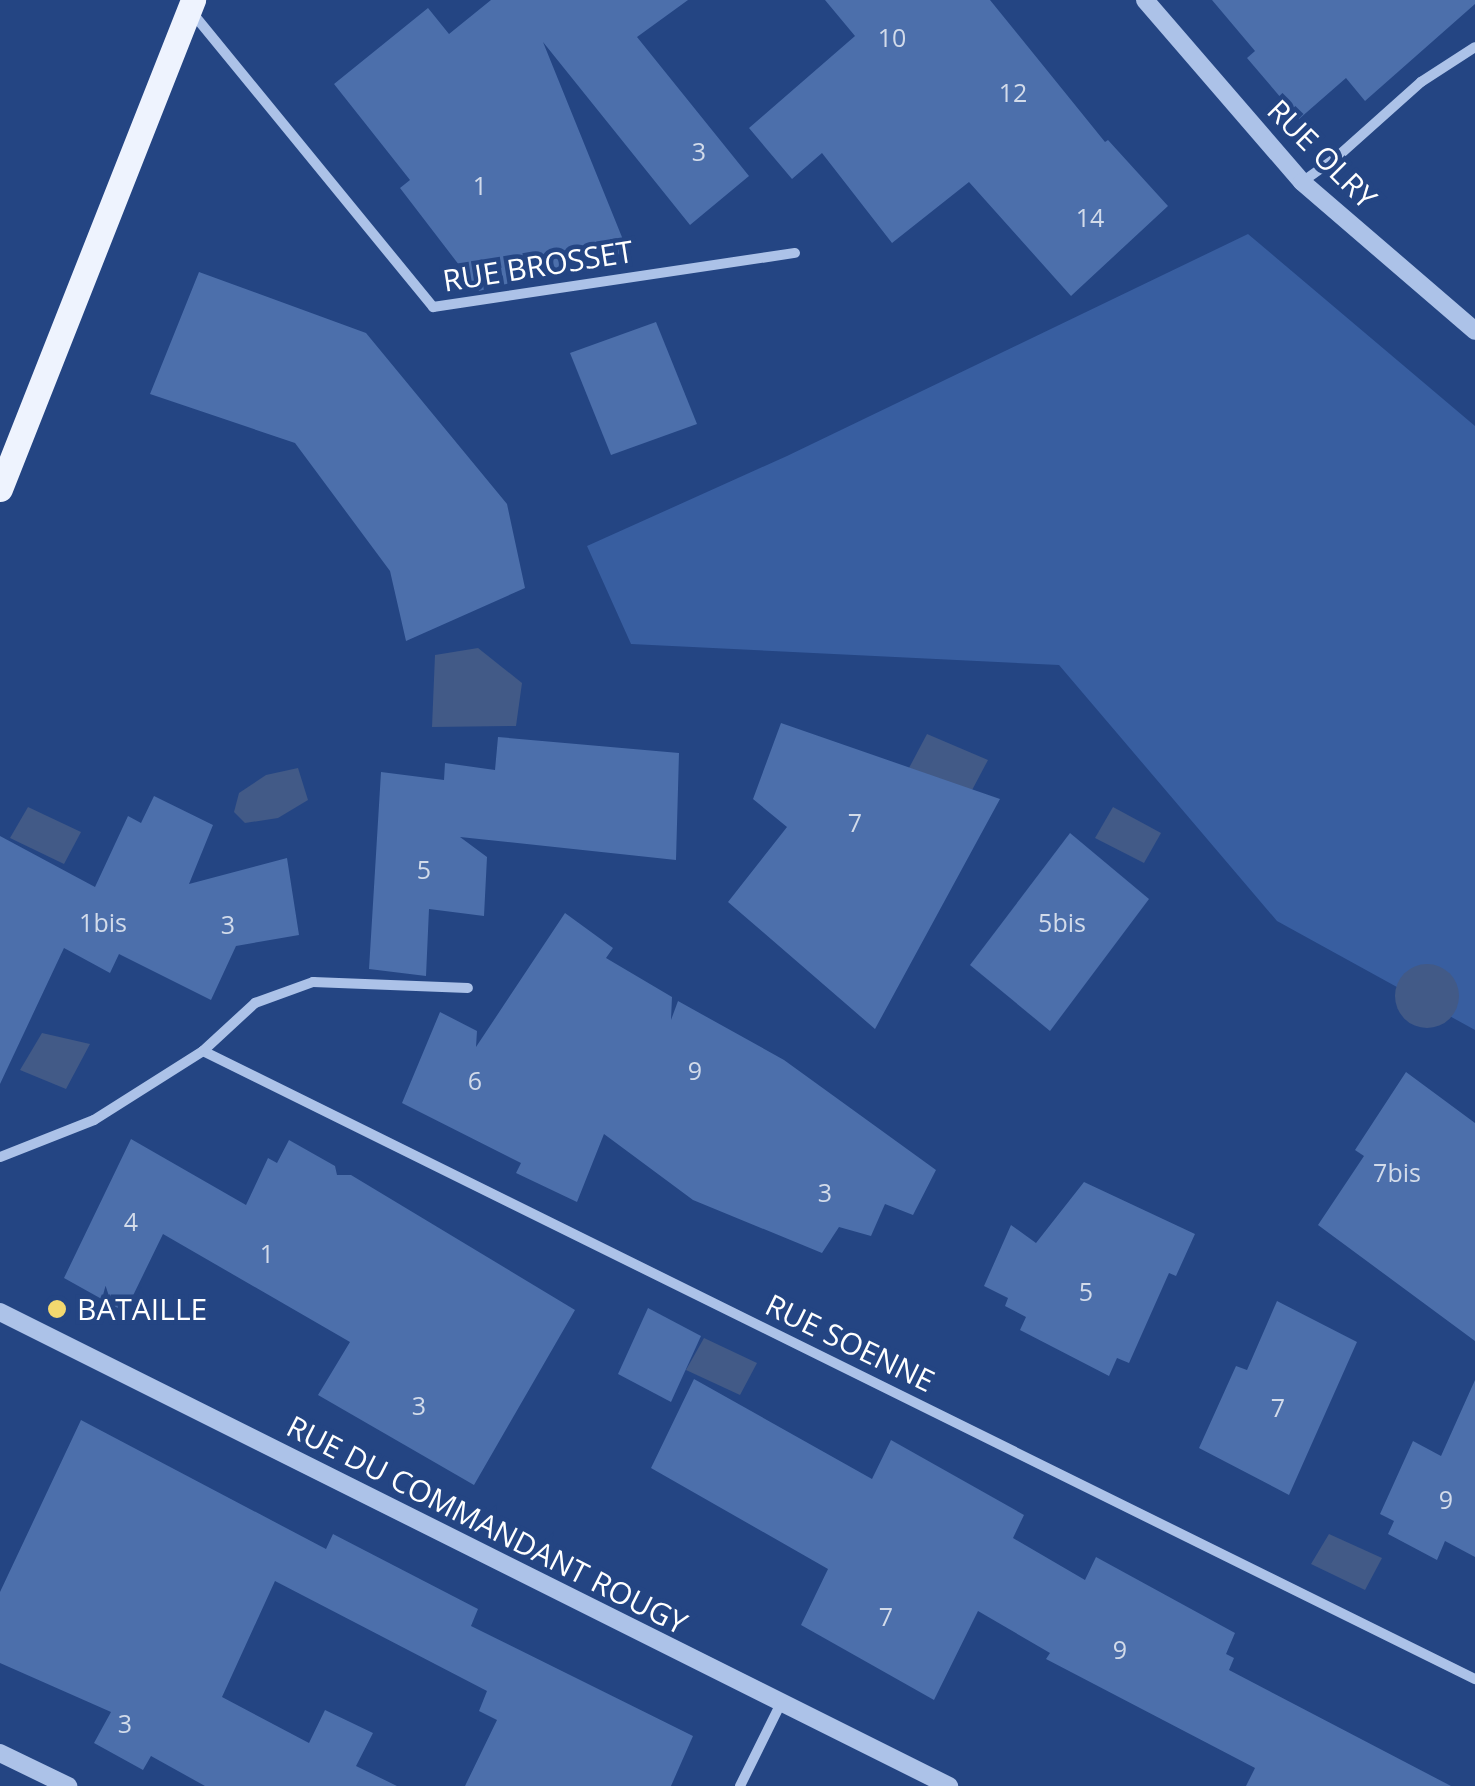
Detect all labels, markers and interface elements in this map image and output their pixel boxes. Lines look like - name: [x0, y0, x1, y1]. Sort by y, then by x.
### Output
- house number: 10: [878, 22, 906, 52]
- house number: 12: [999, 77, 1027, 107]
- street label: RUE OLRY: [1260, 92, 1384, 216]
- house number: 3: [692, 136, 706, 166]
- house number: 1: [473, 170, 487, 200]
- house number: 14: [1076, 202, 1104, 232]
- street label: RUE BROSSET: [440, 233, 636, 299]
- house number: 7: [848, 807, 862, 837]
- house number: 5: [417, 854, 431, 884]
- house number: 1bis: [79, 907, 127, 937]
- house number: 5bis: [1038, 907, 1086, 937]
- house number: 3: [221, 909, 235, 939]
- house number: 9: [688, 1055, 702, 1085]
- house number: 6: [468, 1065, 482, 1095]
- house number: 7bis: [1373, 1157, 1421, 1187]
- house number: 3: [818, 1177, 832, 1207]
- house number: 4: [124, 1206, 138, 1236]
- house number: 1: [260, 1238, 274, 1268]
- house number: 5: [1079, 1276, 1093, 1306]
- street label: RUE SOENNE: [760, 1287, 940, 1399]
- place label: BATAILLE: [77, 1291, 207, 1327]
- marker: BATAILLE: [46, 1298, 68, 1320]
- house number: 3: [412, 1390, 426, 1420]
- house number: 7: [1271, 1392, 1285, 1422]
- street label: RUE DU COMMANDANT ROUGY: [281, 1408, 693, 1642]
- house number: 9: [1439, 1484, 1453, 1514]
- house number: 7: [879, 1601, 893, 1631]
- house number: 9: [1113, 1634, 1127, 1664]
- house number: 3: [118, 1708, 132, 1738]

